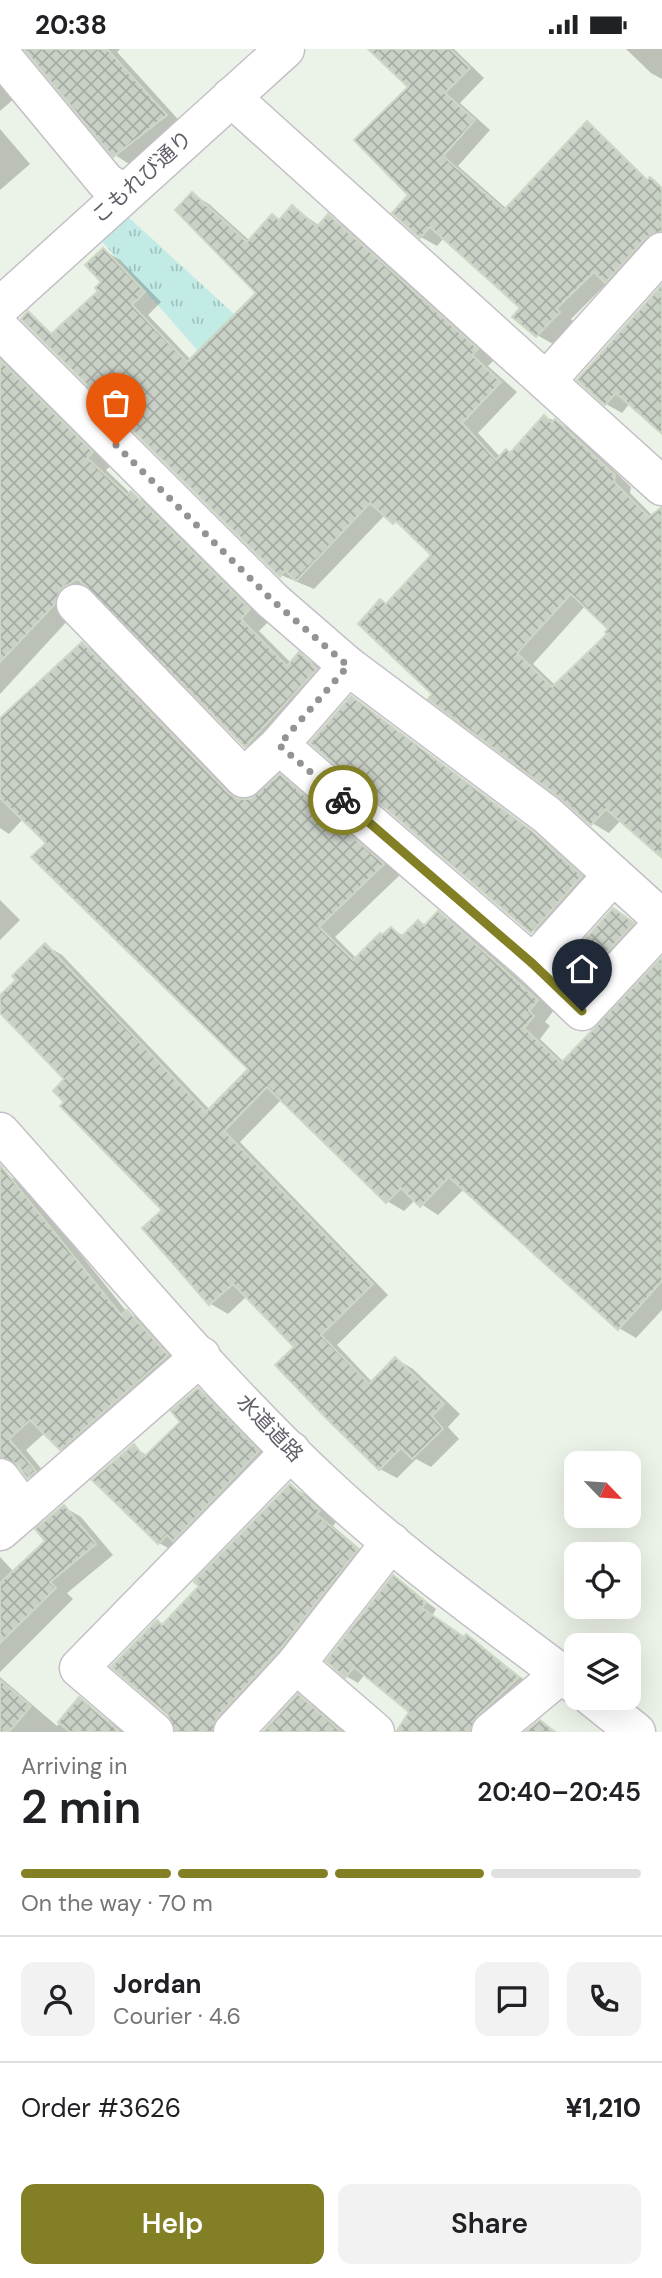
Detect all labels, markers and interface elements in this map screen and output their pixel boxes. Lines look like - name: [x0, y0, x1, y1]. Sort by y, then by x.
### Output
- text: 20:38: [35, 8, 107, 42]
- street label: こもれび通り: [86, 124, 198, 230]
- pin: [86, 373, 146, 445]
- icon: bag: [97, 384, 135, 422]
- courier: [308, 765, 378, 835]
- icon: bike: [324, 781, 362, 819]
- pin: [552, 939, 612, 1011]
- icon: home: [563, 950, 601, 988]
- street label: 水道道路: [231, 1388, 309, 1468]
- north arrow: [564, 1451, 640, 1528]
- map controls: [564, 1451, 641, 1710]
- button: locate: [564, 1542, 641, 1619]
- button: layers: [564, 1633, 641, 1710]
- text: Arriving in: [21, 1751, 127, 1781]
- text: 20:40–20:45: [477, 1775, 641, 1809]
- text: 2 min: [21, 1777, 141, 1837]
- text: On the way · 70 m: [21, 1888, 213, 1918]
- button: person: [21, 1962, 95, 2036]
- button: chat: [475, 1962, 549, 2036]
- button: phone: [567, 1962, 641, 2036]
- text: Jordan: [113, 1967, 202, 2001]
- text: Courier · 4.6: [113, 2001, 241, 2031]
- text: Order #3626: [21, 2091, 181, 2125]
- text: ¥1,210: [565, 2091, 641, 2125]
- button: Help: [21, 2184, 324, 2264]
- button: Share: [338, 2184, 641, 2264]

